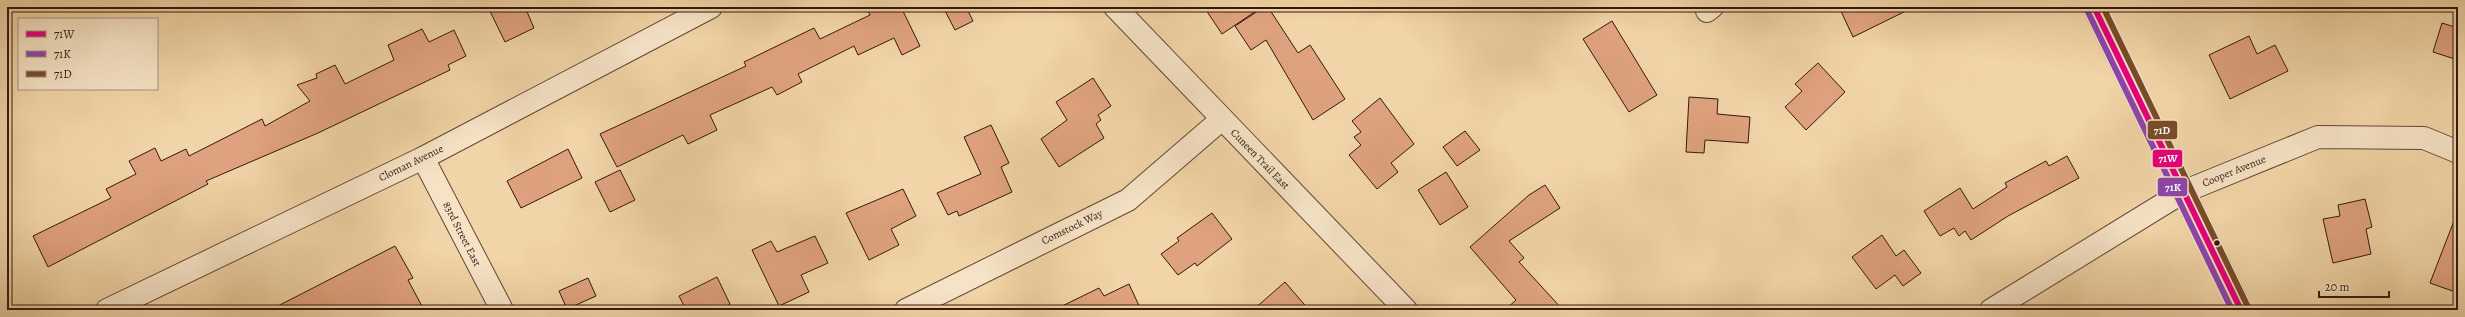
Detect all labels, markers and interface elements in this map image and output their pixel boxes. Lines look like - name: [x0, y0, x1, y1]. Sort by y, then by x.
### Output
- legend: [18, 18, 158, 90]
- text: 71W: [54, 26, 75, 42]
- text: 71K: [54, 46, 71, 62]
- text: 71D: [54, 66, 72, 82]
- line badge: 71D: [2147, 120, 2178, 140]
- text: 71D: [2154, 123, 2170, 138]
- street label: Cuneen Trail East: [1227, 125, 1293, 193]
- street label: Cloman Avenue: [376, 141, 446, 185]
- line badge: 71W: [2152, 149, 2183, 168]
- text: 71W: [2158, 151, 2178, 166]
- street label: Cooper Avenue: [2200, 151, 2268, 191]
- line badge: 71K: [2157, 177, 2188, 197]
- text: 71K: [2165, 180, 2182, 195]
- street label: 83rd Street East: [439, 199, 485, 269]
- street label: Comstock Way: [1039, 206, 1105, 248]
- unlabelled marker: [2212, 238, 2222, 248]
- scale bar: [2319, 273, 2389, 299]
- text: 20 m: [2325, 279, 2349, 295]

